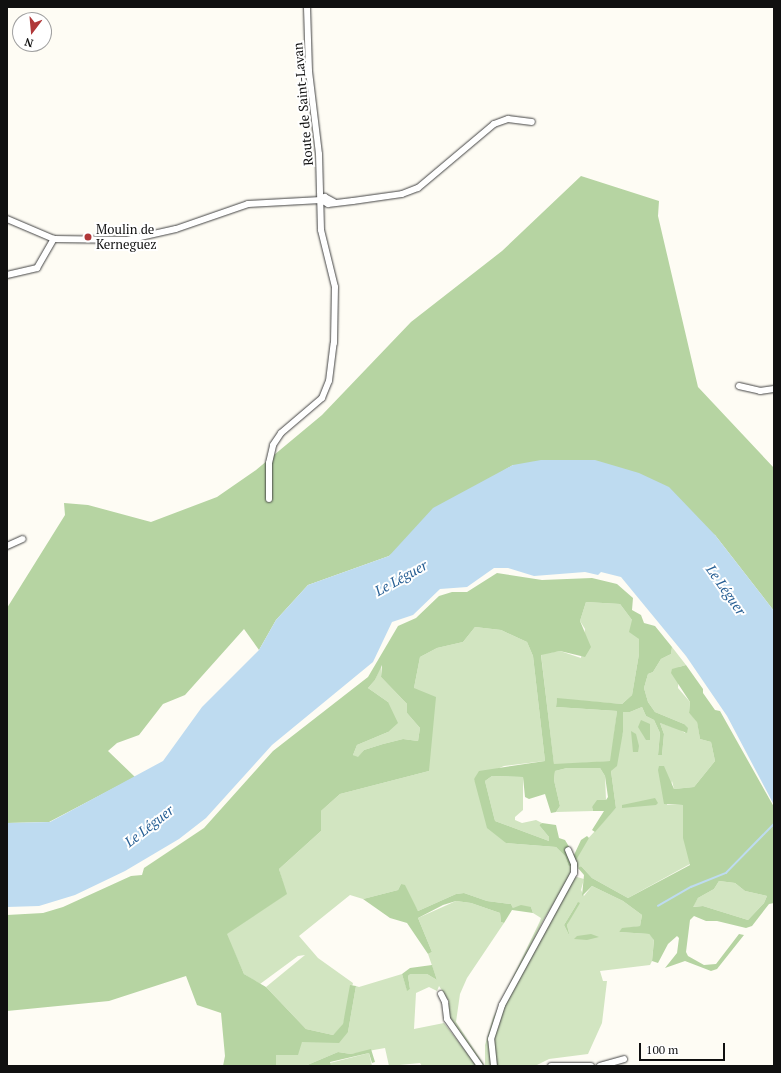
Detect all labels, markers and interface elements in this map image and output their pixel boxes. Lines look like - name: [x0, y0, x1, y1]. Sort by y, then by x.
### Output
- north arrow: [12, 12, 52, 52]
- text: N: [23, 35, 35, 50]
- street label: Route de Saint-Lavan: [290, 42, 316, 166]
- place label: Moulin de Kerneguez: [96, 222, 157, 253]
- marker: Moulin de Kerneguez: [83, 232, 93, 242]
- water label: Le Léguer: [372, 557, 430, 599]
- water label: Le Léguer: [703, 562, 749, 618]
- water label: Le Léguer: [121, 802, 177, 850]
- scale bar: [641, 1035, 727, 1061]
- text: 100 m: [646, 1042, 678, 1057]

